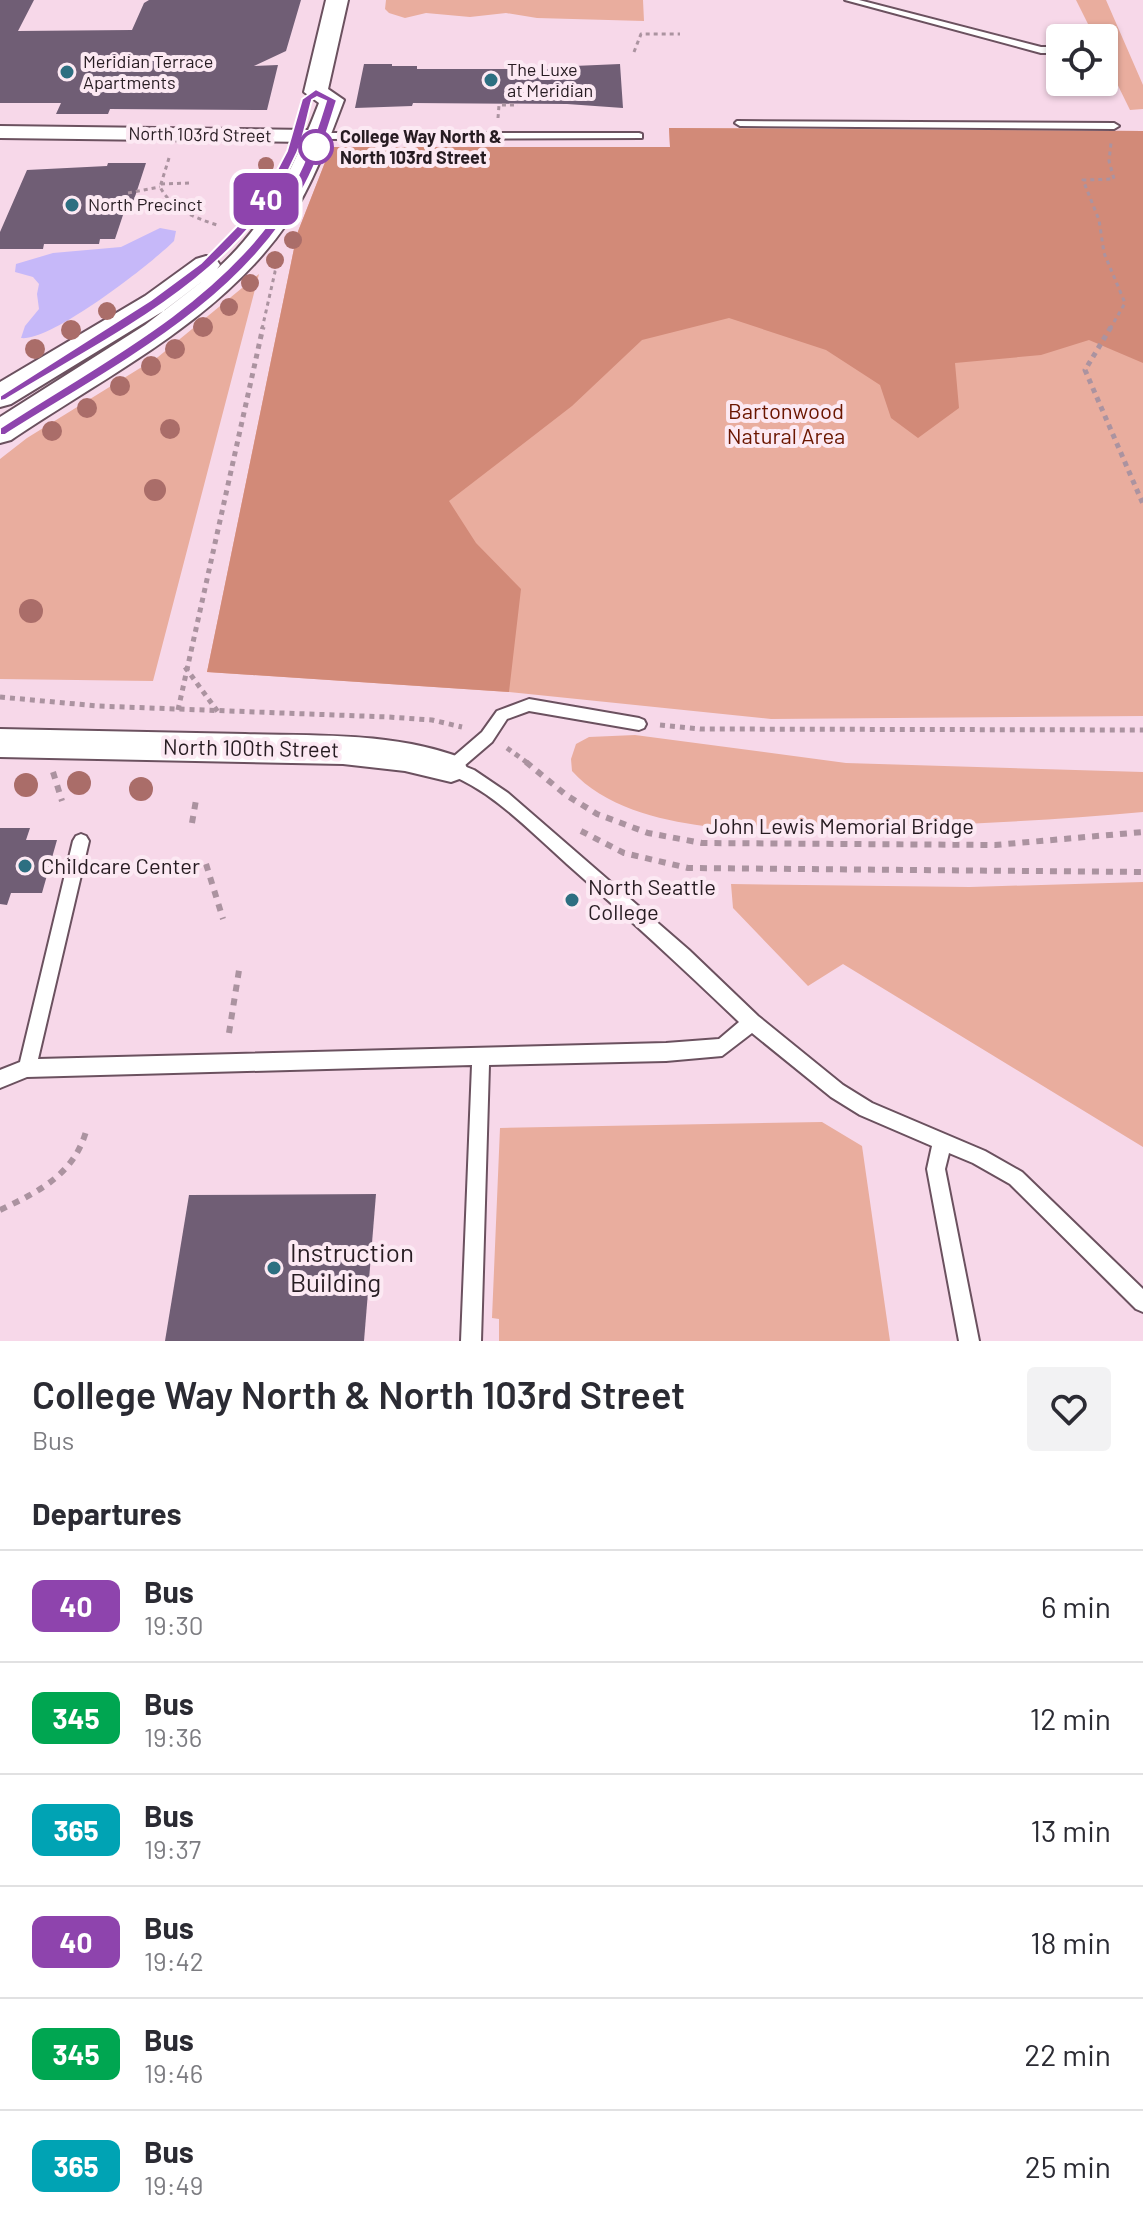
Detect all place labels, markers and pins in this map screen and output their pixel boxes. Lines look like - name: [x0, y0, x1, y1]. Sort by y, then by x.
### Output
- place label: Meridian Terrace Apartments: [83, 50, 213, 93]
- place label: The Luxe at Meridian: [507, 58, 593, 101]
- marker: Meridian Terrace Apartments: [58, 63, 76, 81]
- marker: The Luxe at Meridian: [482, 71, 500, 89]
- place label: College Way North & North 103rd Street: [340, 125, 502, 168]
- marker: College Way North & North 103rd Street: [299, 130, 333, 164]
- place label: North Precinct: [88, 193, 203, 215]
- marker: North Precinct: [63, 196, 81, 214]
- place label: Childcare Center: [41, 852, 200, 878]
- marker: Childcare Center: [16, 857, 34, 875]
- place label: North Seattle College: [588, 873, 716, 924]
- marker: North Seattle College: [563, 891, 581, 909]
- place label: Instruction Building: [290, 1236, 414, 1297]
- marker: Instruction Building: [265, 1259, 283, 1277]

